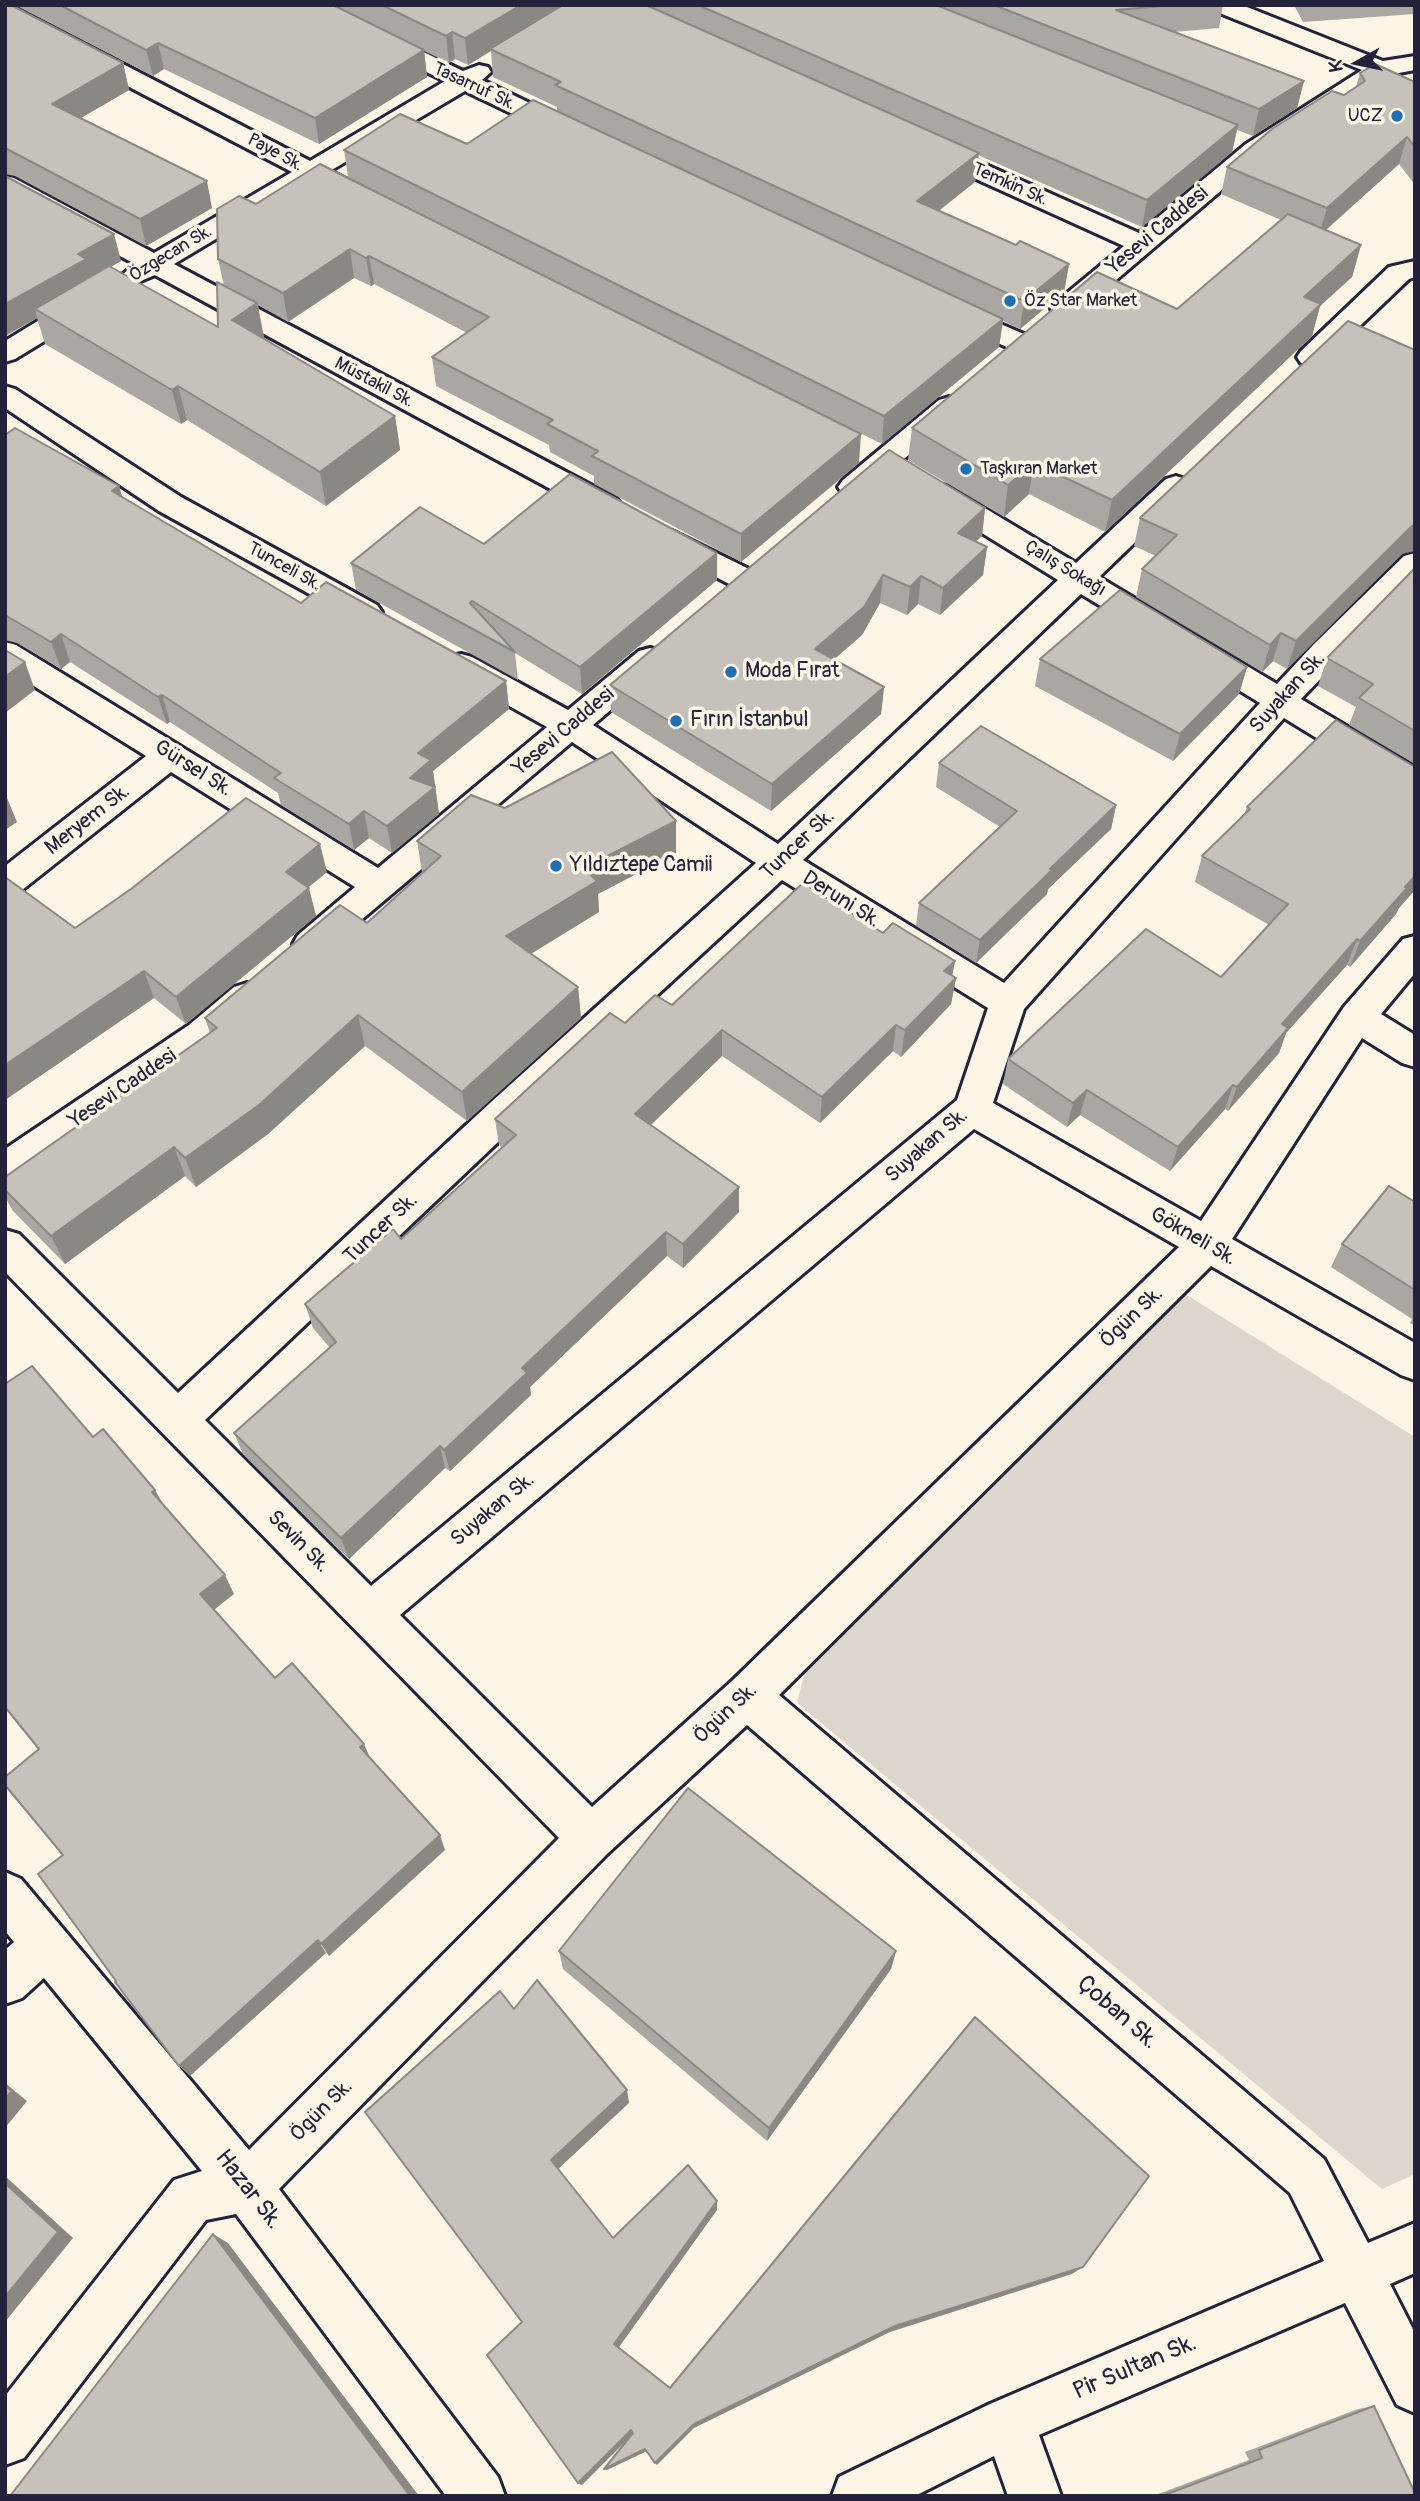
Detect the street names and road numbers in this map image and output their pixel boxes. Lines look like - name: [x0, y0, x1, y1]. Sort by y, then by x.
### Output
- street label: Tasarruf Sk.: [429, 58, 519, 116]
- street label: Paye Sk.: [244, 129, 306, 177]
- street label: Temkin Sk.: [969, 159, 1051, 211]
- street label: Yesevi Caddesi: [1102, 181, 1214, 281]
- street label: Özgecan Sk.: [126, 221, 216, 287]
- street label: Müstakil Sk.: [331, 353, 417, 413]
- street label: Çalış Sokağı: [1020, 536, 1110, 602]
- street label: Tunceli Sk.: [244, 538, 324, 596]
- street label: Suyakan Sk.: [1245, 647, 1331, 739]
- street label: Yesevi Caddesi: [508, 682, 620, 782]
- street label: Gürsel Sk.: [149, 735, 237, 803]
- street label: Meryem Sk.: [41, 779, 135, 861]
- street label: Tuncer Sk.: [756, 804, 840, 886]
- street label: Deruni Sk.: [797, 866, 885, 934]
- street label: Yesevi Caddesi: [64, 1044, 182, 1134]
- street label: Suyakan Sk.: [880, 1103, 974, 1189]
- street label: Tuncer Sk.: [339, 1188, 423, 1270]
- street label: Gökneli Sk.: [1145, 1202, 1241, 1272]
- street label: Ögün Sk.: [1095, 1282, 1169, 1354]
- street label: Suyakan Sk.: [446, 1468, 540, 1552]
- street label: Sevin Sk.: [262, 1506, 334, 1578]
- street label: Ögün Sk.: [689, 1678, 763, 1750]
- street label: Çoban Sk.: [1070, 1970, 1164, 2056]
- street label: Ögün Sk.: [286, 2075, 358, 2147]
- street label: Hazar Sk.: [208, 2144, 288, 2236]
- street label: Pir Sultan Sk.: [1069, 2329, 1201, 2407]

